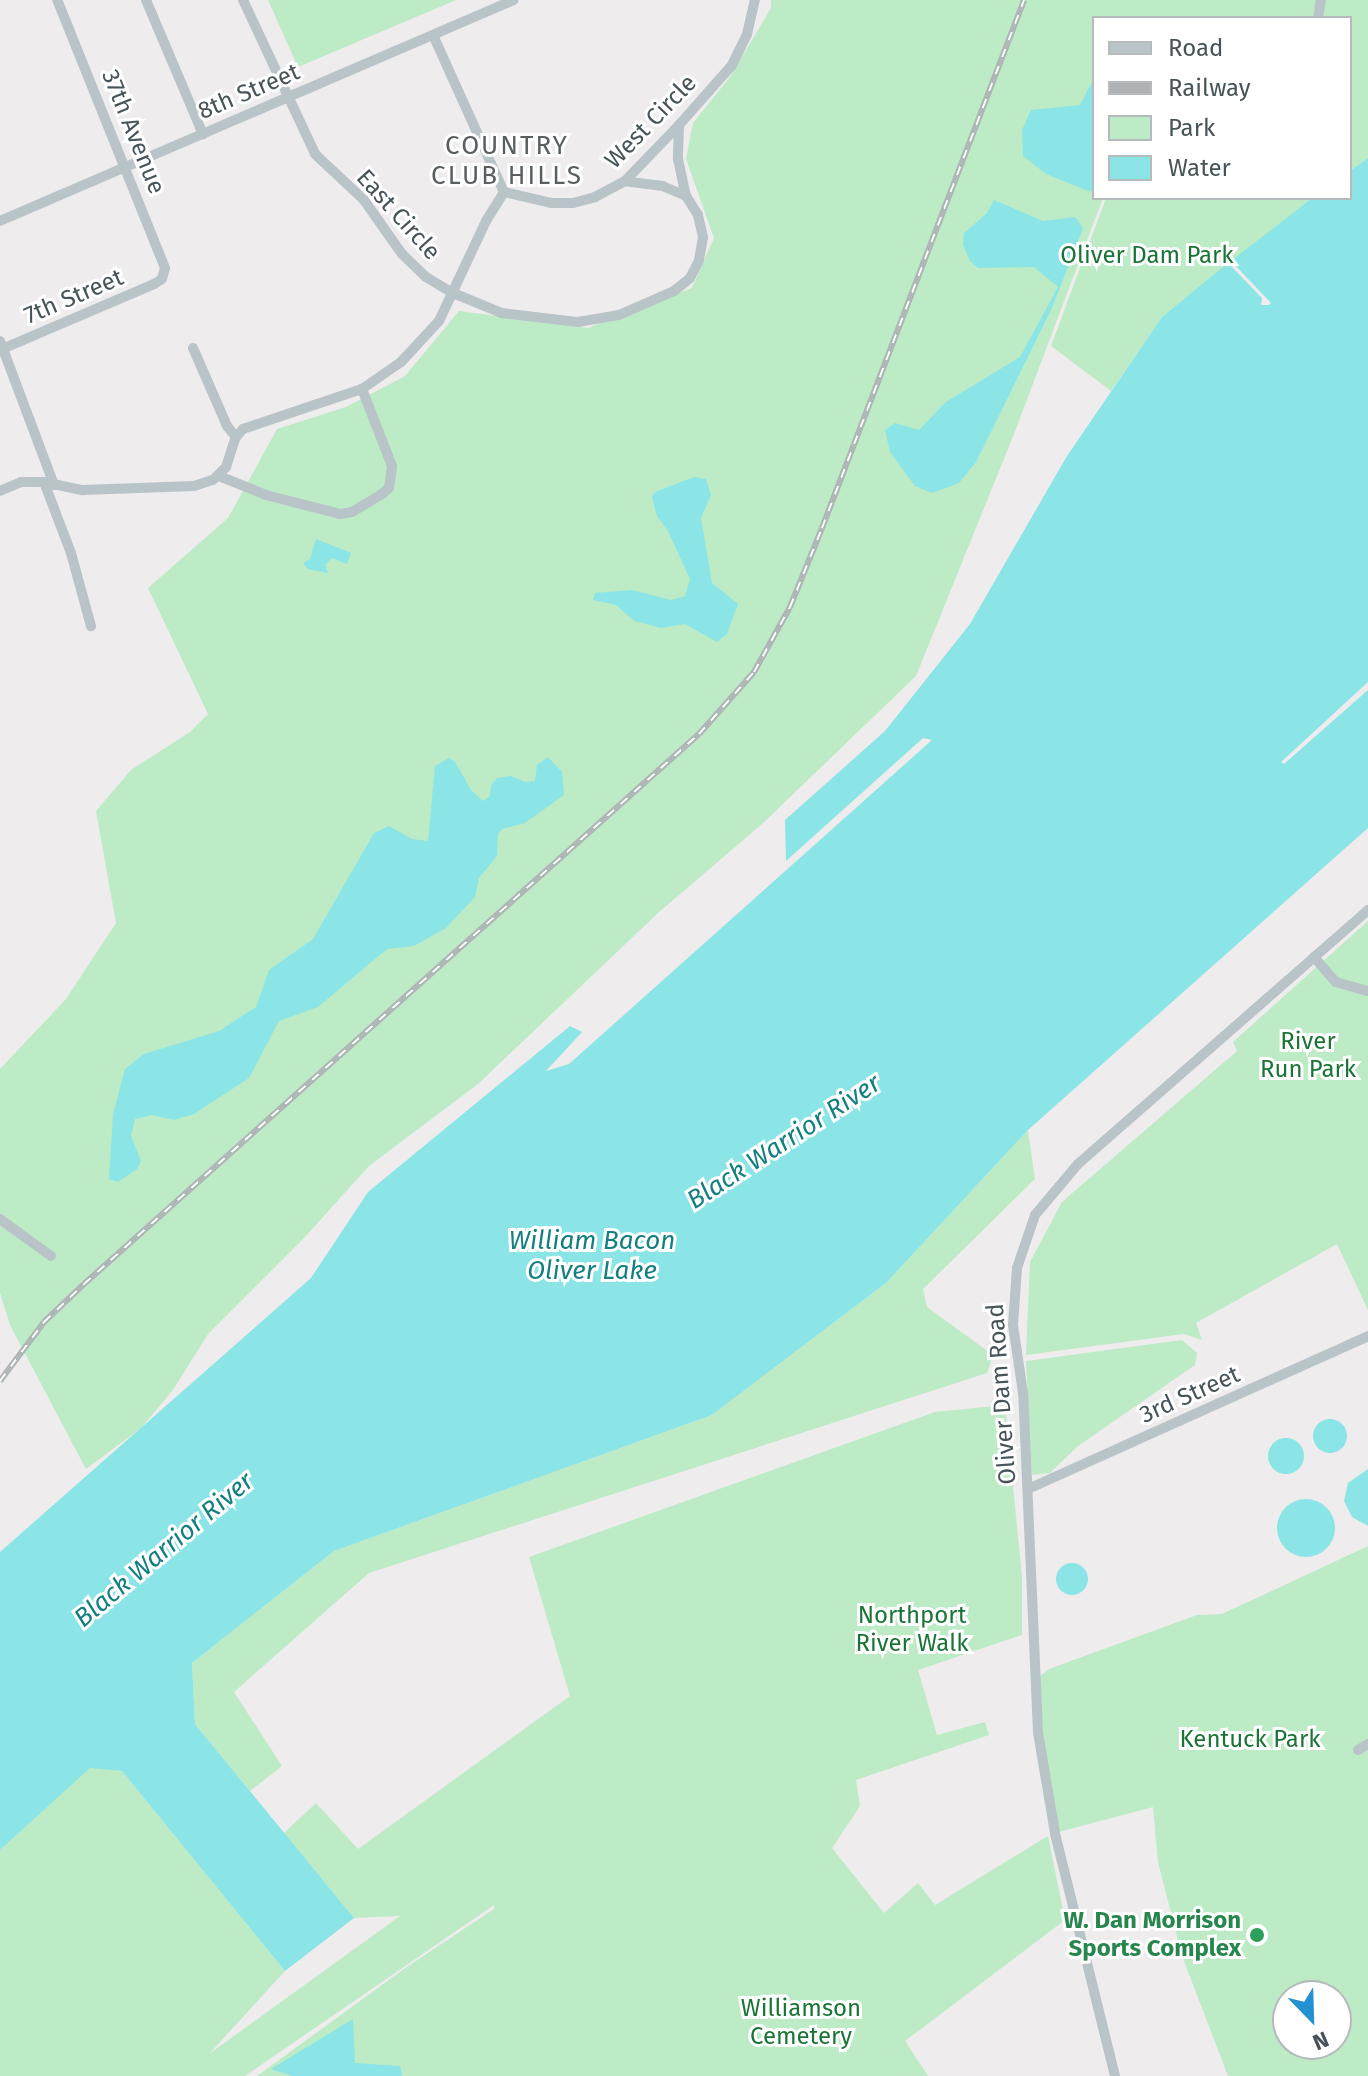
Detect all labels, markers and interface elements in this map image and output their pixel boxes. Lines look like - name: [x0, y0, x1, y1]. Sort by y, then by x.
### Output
- legend: [1092, 16, 1352, 200]
- text: Road: [1168, 34, 1223, 62]
- street label: 8th Street: [194, 58, 304, 126]
- street label: 37th Avenue: [95, 66, 171, 198]
- street label: West Circle: [599, 69, 703, 175]
- text: Railway: [1168, 74, 1251, 102]
- text: Park: [1168, 114, 1215, 142]
- district label: COUNTRY CLUB HILLS: [431, 130, 583, 192]
- text: Water: [1168, 154, 1231, 182]
- street label: East Circle: [350, 164, 446, 266]
- park label: Oliver Dam Park: [1060, 242, 1234, 270]
- street label: 7th Street: [20, 263, 128, 331]
- park label: River Run Park: [1260, 1028, 1356, 1084]
- water label: Black Warrior River: [681, 1068, 887, 1216]
- water label: William Bacon Oliver Lake: [509, 1225, 675, 1286]
- street label: Oliver Dam Road: [981, 1303, 1023, 1485]
- street label: 3rd Street: [1136, 1360, 1244, 1430]
- water label: Black Warrior River: [68, 1466, 260, 1634]
- park label: Northport River Walk: [856, 1602, 968, 1658]
- park label: Kentuck Park: [1180, 1726, 1320, 1754]
- place label: W. Dan Morrison Sports Complex: [1064, 1907, 1241, 1963]
- marker: W. Dan Morrison Sports Complex: [1248, 1926, 1266, 1944]
- north arrow: [1272, 1980, 1352, 2060]
- park label: Williamson Cemetery: [741, 1995, 861, 2051]
- text: N: [1309, 2025, 1333, 2056]

